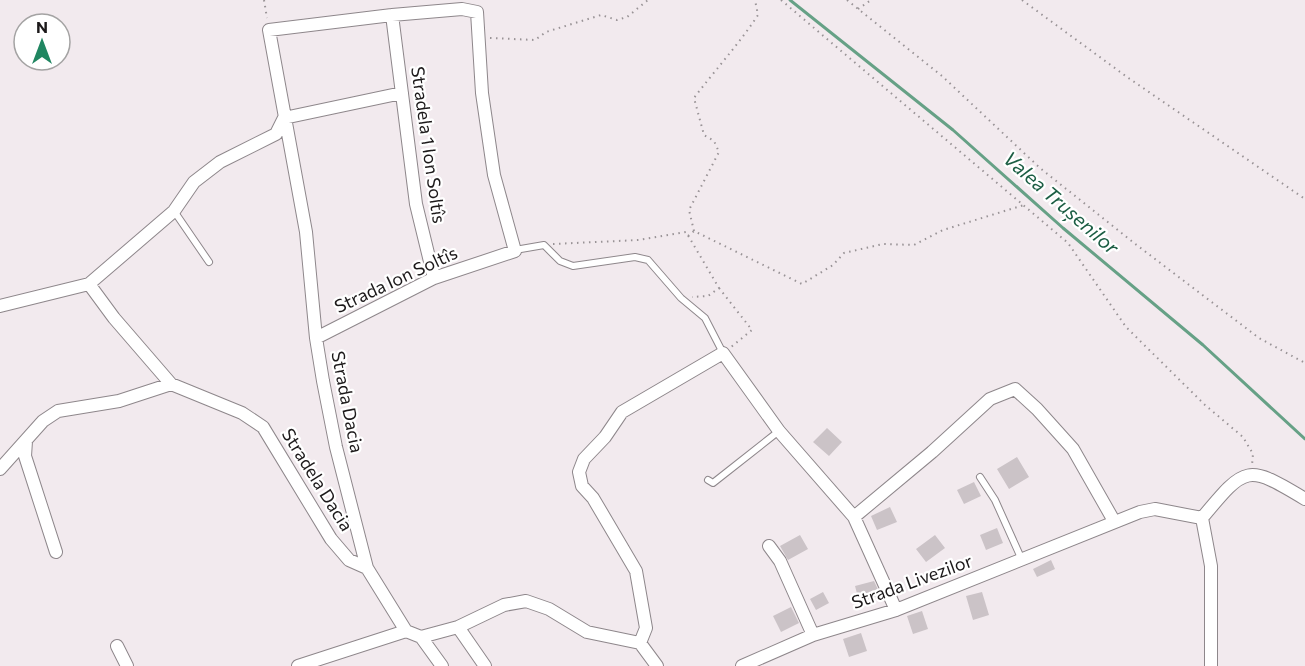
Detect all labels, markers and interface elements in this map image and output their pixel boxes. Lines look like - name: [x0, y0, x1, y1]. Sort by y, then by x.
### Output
- north arrow: [12, 12, 72, 72]
- text: N: [36, 17, 48, 36]
- street label: Stradela 1 Ion Soltîs: [407, 65, 451, 225]
- water label: Valea Trușenilor: [998, 146, 1125, 261]
- street label: Strada Ion Soltîs: [331, 241, 461, 317]
- street label: Strada Dacia: [327, 349, 369, 454]
- street label: Stradela Dacia: [277, 424, 358, 535]
- street label: Strada Livezilor: [848, 549, 975, 613]

